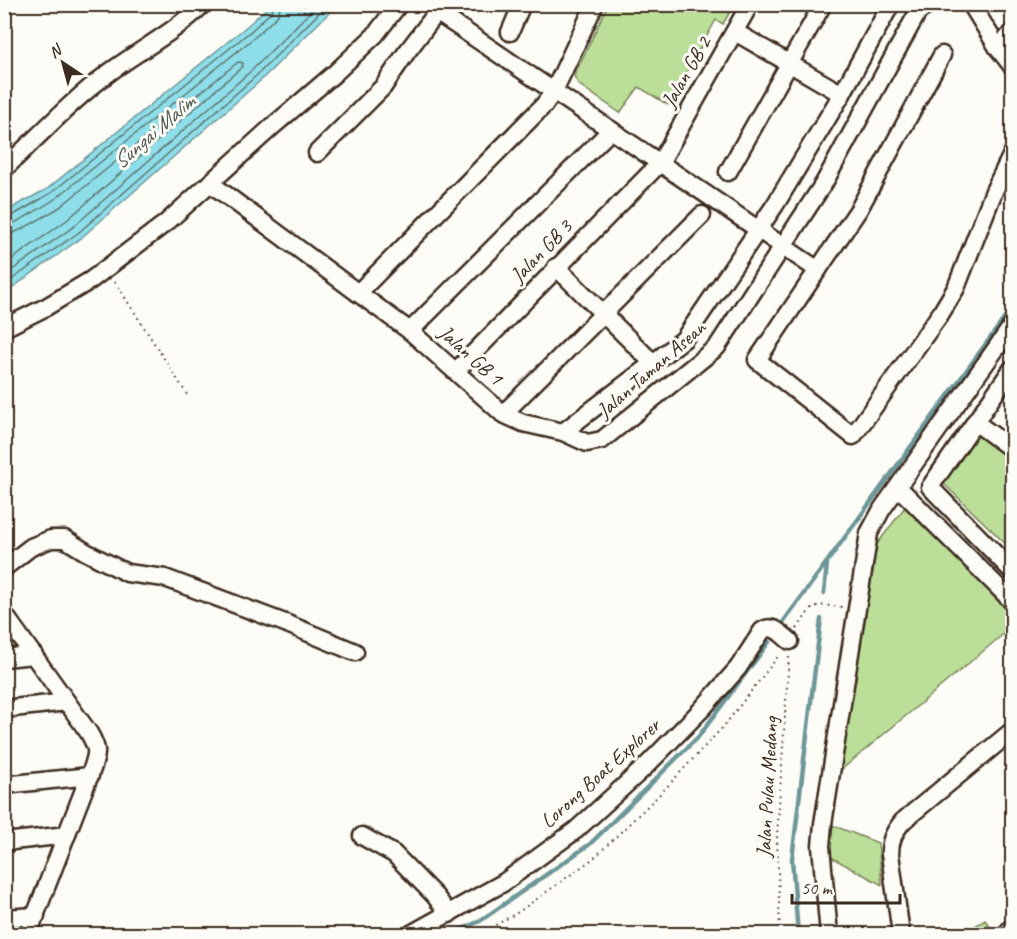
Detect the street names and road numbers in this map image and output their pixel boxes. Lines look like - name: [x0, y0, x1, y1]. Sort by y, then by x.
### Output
- street label: Jalan GB 2: [655, 31, 717, 113]
- street label: Jalan GB 3: [504, 213, 578, 289]
- street label: Jalan Taman Asean: [590, 314, 712, 424]
- street label: Jalan GB 1: [433, 319, 510, 392]
- street label: Lorong Boat Explorer: [535, 712, 666, 834]
- street label: Jalan Pulau Medang: [750, 714, 784, 859]

